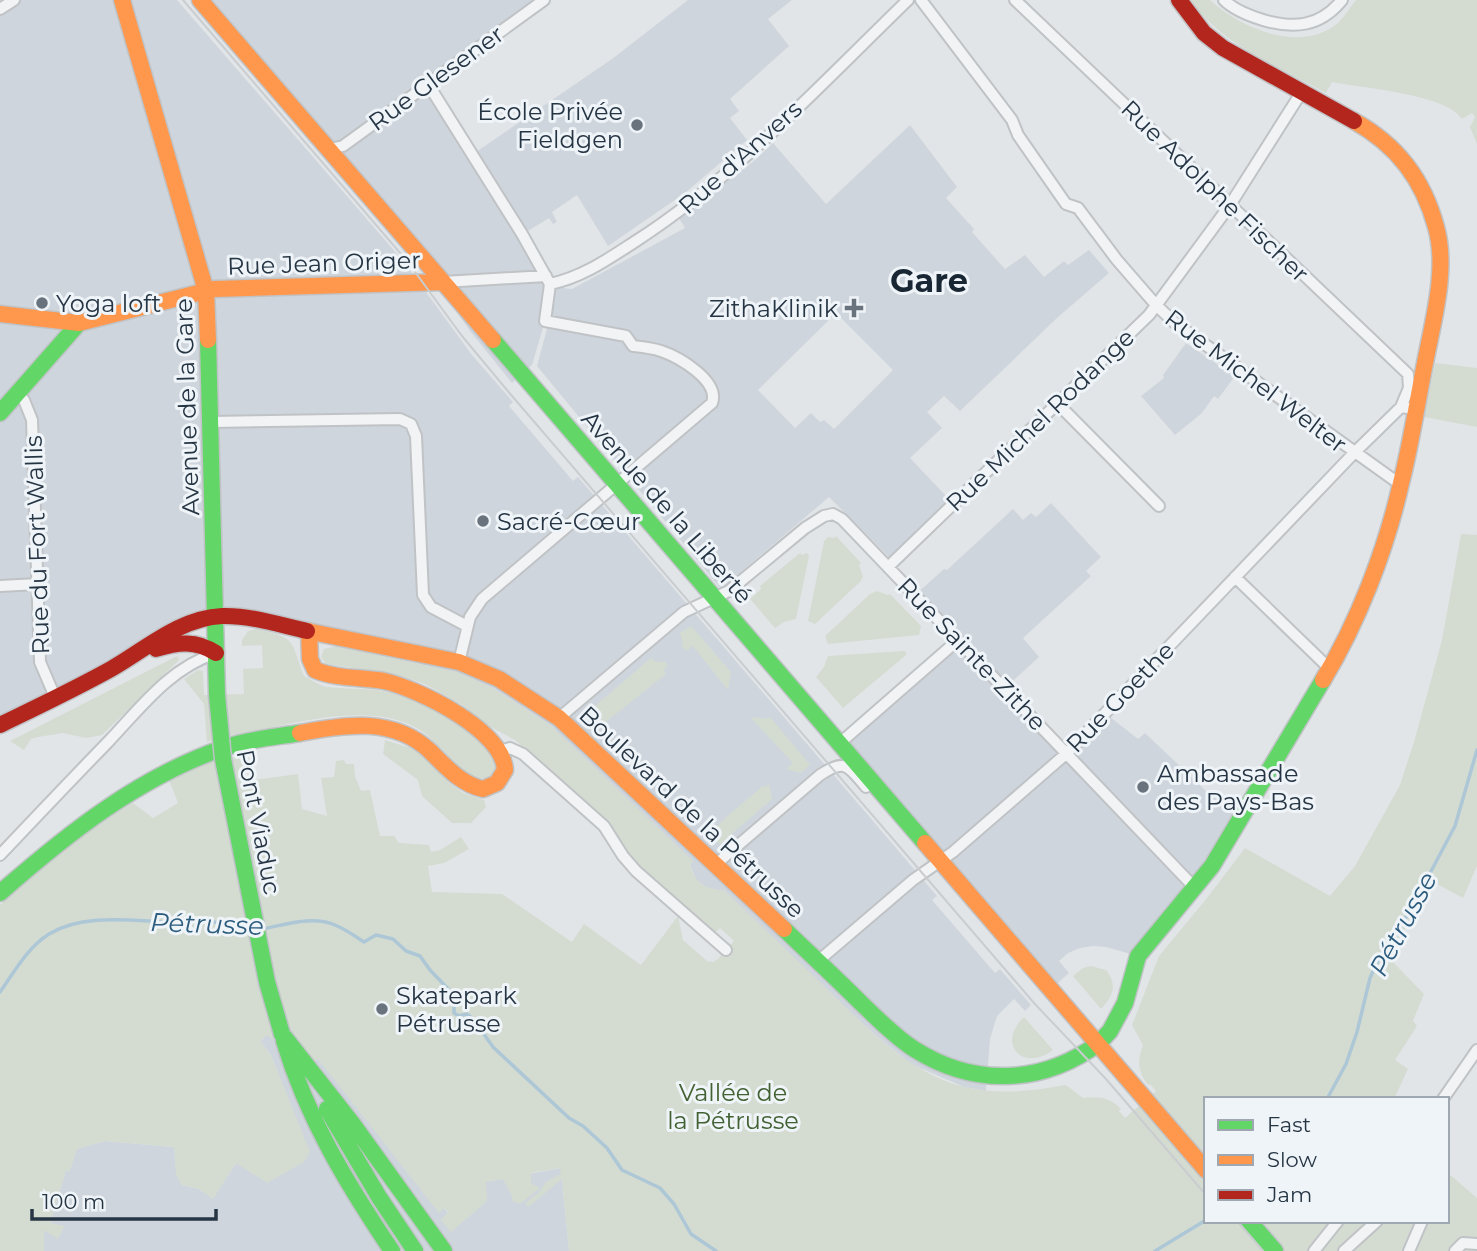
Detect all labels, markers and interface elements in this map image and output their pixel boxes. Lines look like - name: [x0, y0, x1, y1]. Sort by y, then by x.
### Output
- street label: Rue Glesener: [363, 19, 509, 137]
- street label: Rue d'Anvers: [672, 94, 808, 220]
- street label: Rue Adolphe Fischer: [1115, 94, 1315, 288]
- place label: École Privée Fieldgen: [477, 97, 623, 154]
- marker: École Privée Fieldgen: [629, 117, 645, 133]
- street label: Rue Jean Origer: [227, 245, 421, 281]
- district label: Gare: [890, 261, 968, 300]
- place label: Yoga loft: [56, 289, 161, 318]
- place label: ZithaKlinik: [709, 294, 839, 323]
- marker: Yoga loft: [34, 295, 50, 311]
- street label: Avenue de la Gare: [169, 298, 205, 516]
- marker: ZithaKlinik: [844, 298, 864, 318]
- street label: Rue Michel Welter: [1159, 303, 1353, 459]
- street label: Rue Michel Rodange: [940, 323, 1140, 517]
- street label: Avenue de la Liberté: [575, 405, 759, 609]
- street label: Rue du Fort Wallis: [19, 435, 55, 655]
- place label: Sacré-Cœur: [497, 507, 641, 536]
- marker: Sacré-Cœur: [475, 513, 491, 529]
- street label: Rue Sainte-Zithe: [892, 571, 1052, 737]
- street label: Rue Goethe: [1060, 636, 1180, 758]
- street label: Boulevard de la Pétrusse: [573, 700, 811, 924]
- street label: Pont Viaduc: [231, 747, 287, 897]
- place label: Ambassade des Pays-Bas: [1157, 759, 1314, 816]
- marker: Ambassade des Pays-Bas: [1135, 779, 1151, 795]
- water label: Pétrusse: [1362, 866, 1444, 982]
- water label: Pétrusse: [150, 906, 264, 942]
- place label: Skatepark Pétrusse: [396, 981, 518, 1038]
- marker: Skatepark Pétrusse: [374, 1001, 390, 1017]
- park label: Vallée de la Pétrusse: [667, 1078, 799, 1135]
- legend: [1204, 1097, 1449, 1223]
- text: Fast: [1267, 1112, 1311, 1137]
- text: Slow: [1267, 1147, 1317, 1172]
- scale bar: [32, 1178, 215, 1222]
- text: Jam: [1266, 1182, 1312, 1207]
- text: 100 m: [42, 1189, 105, 1214]

